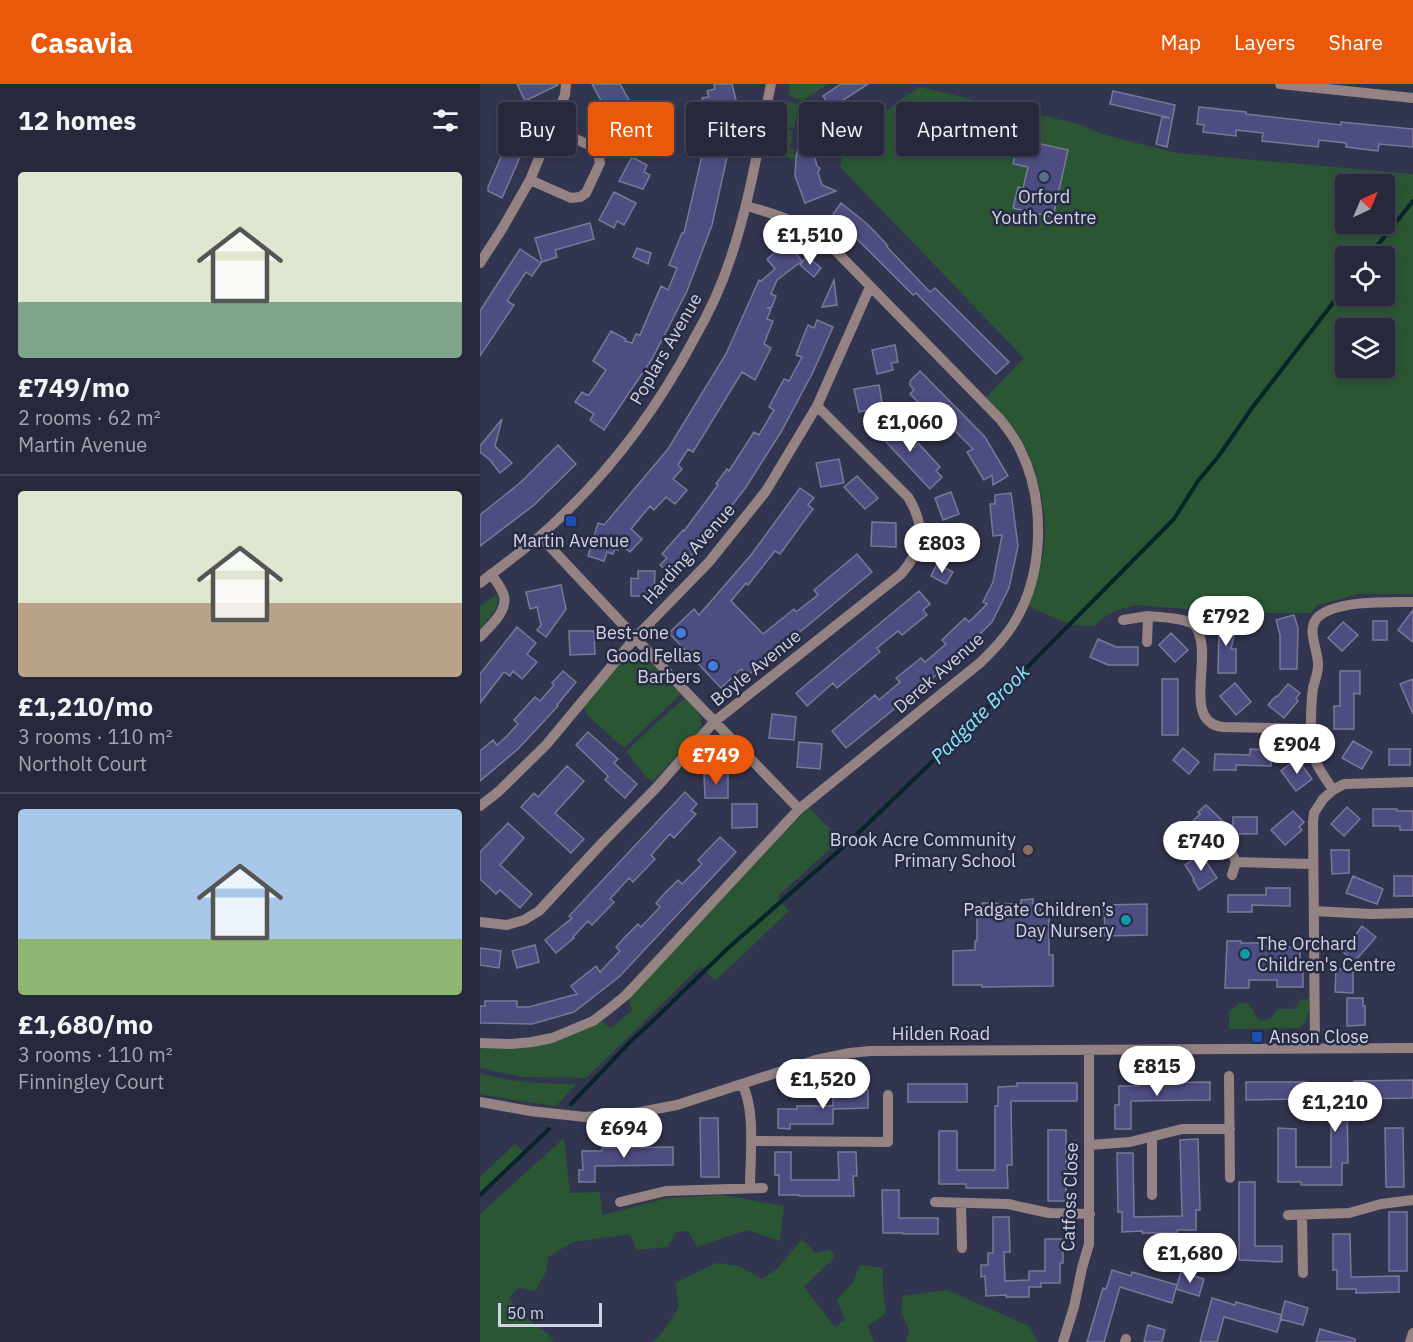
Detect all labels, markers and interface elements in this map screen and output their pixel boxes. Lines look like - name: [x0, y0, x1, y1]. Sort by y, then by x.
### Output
- text: Casavia: [30, 24, 133, 61]
- text: Map: [1161, 28, 1201, 56]
- text: Layers: [1234, 28, 1296, 56]
- text: Share: [1329, 28, 1383, 56]
- chip: Buy: [498, 102, 576, 156]
- chip: Rent: [588, 102, 674, 156]
- chip: Filters: [686, 102, 787, 156]
- chip: New: [799, 102, 884, 156]
- chip: Apartment: [896, 102, 1039, 156]
- text: 12 homes: [18, 103, 136, 137]
- icon: filters: [429, 104, 462, 137]
- marker: Orford Youth Centre: [1037, 170, 1051, 184]
- north arrow: [1335, 174, 1395, 234]
- map controls: [1335, 174, 1395, 378]
- place label: Orford Youth Centre: [992, 185, 1097, 229]
- icon: home: [186, 211, 294, 319]
- pin: £1,510: [761, 215, 859, 266]
- text: £1,510: [777, 221, 843, 248]
- button: locate: [1335, 246, 1395, 306]
- street label: Poplars Avenue: [624, 289, 707, 409]
- button: layers: [1335, 318, 1395, 378]
- text: £749/mo: [18, 370, 130, 404]
- pin: £1,060: [861, 402, 959, 453]
- text: 2 rooms · 62 m²: [18, 404, 161, 431]
- text: £1,060: [877, 408, 943, 435]
- text: Martin Avenue: [18, 431, 147, 458]
- street label: Harding Avenue: [637, 498, 740, 609]
- marker: Martin Avenue: [564, 514, 578, 528]
- pin: £803: [906, 523, 978, 574]
- place label: Martin Avenue: [513, 529, 629, 552]
- text: £803: [918, 529, 966, 556]
- icon: home: [186, 530, 294, 638]
- pin: £792: [1190, 596, 1262, 647]
- text: £792: [1202, 602, 1250, 629]
- place label: Best-one: [595, 621, 669, 644]
- street label: Boyle Avenue: [706, 624, 806, 711]
- marker: Best-one: [674, 626, 688, 640]
- street label: Derek Avenue: [889, 627, 989, 718]
- place label: Good Fellas Barbers: [606, 644, 701, 688]
- water label: Padgate Brook: [924, 658, 1036, 769]
- marker: Good Fellas Barbers: [706, 659, 720, 673]
- text: £1,210/mo: [18, 689, 153, 723]
- text: 3 rooms · 110 m²: [18, 723, 173, 750]
- pin: £904: [1261, 724, 1333, 775]
- text: £904: [1273, 730, 1321, 757]
- pin: £749: [680, 735, 752, 786]
- text: £749: [692, 741, 740, 768]
- text: Northolt Court: [18, 750, 147, 777]
- pin: £740: [1165, 821, 1237, 872]
- text: £740: [1177, 827, 1225, 854]
- place label: Brook Acre Community Primary School: [830, 828, 1016, 872]
- marker: Brook Acre Community Primary School: [1021, 843, 1035, 857]
- icon: home: [186, 848, 294, 956]
- place label: Padgate Children’s Day Nursery: [963, 898, 1114, 942]
- marker: Padgate Children’s Day Nursery: [1119, 913, 1133, 927]
- place label: The Orchard Children's Centre: [1257, 932, 1396, 976]
- marker: The Orchard Children's Centre: [1238, 947, 1252, 961]
- text: £1,680/mo: [18, 1007, 153, 1041]
- street label: Hilden Road: [892, 1022, 990, 1045]
- place label: Anson Close: [1269, 1025, 1369, 1048]
- marker: Anson Close: [1250, 1030, 1264, 1044]
- text: 3 rooms · 110 m²: [18, 1041, 173, 1068]
- pin: £815: [1121, 1046, 1193, 1097]
- text: £815: [1133, 1052, 1181, 1079]
- pin: £1,520: [774, 1059, 872, 1110]
- text: £1,520: [790, 1065, 856, 1092]
- text: Finningley Court: [18, 1068, 164, 1095]
- pin: £1,210: [1286, 1082, 1384, 1133]
- text: £1,210: [1302, 1088, 1368, 1115]
- pin: £694: [588, 1108, 660, 1159]
- text: £694: [600, 1114, 648, 1141]
- street label: Catfoss Close: [1056, 1142, 1083, 1252]
- pin: £1,680: [1141, 1233, 1239, 1284]
- text: £1,680: [1157, 1239, 1223, 1266]
- scale bar: [498, 1300, 602, 1328]
- text: 50 m: [507, 1303, 544, 1323]

